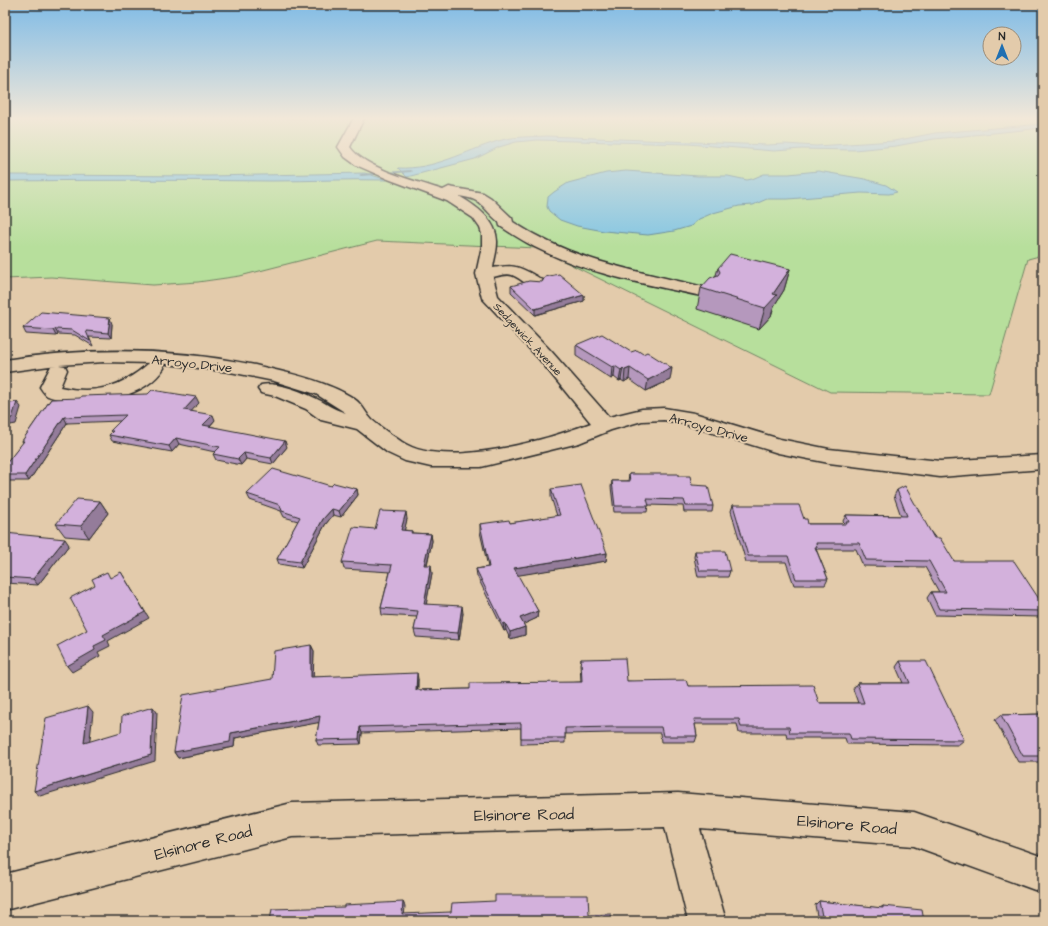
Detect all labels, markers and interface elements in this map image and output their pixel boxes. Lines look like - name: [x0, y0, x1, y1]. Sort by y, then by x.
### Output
- north arrow: [982, 26, 1022, 66]
- text: N: [999, 29, 1006, 44]
- street label: Sedgewick Avenue: [489, 300, 565, 380]
- street label: Arroyo Drive: [151, 351, 233, 378]
- street label: Arroyo Drive: [667, 409, 750, 448]
- street label: Elsinore Road: [474, 803, 574, 827]
- street label: Elsinore Road: [796, 810, 898, 840]
- street label: Elsinore Road: [152, 820, 254, 866]

